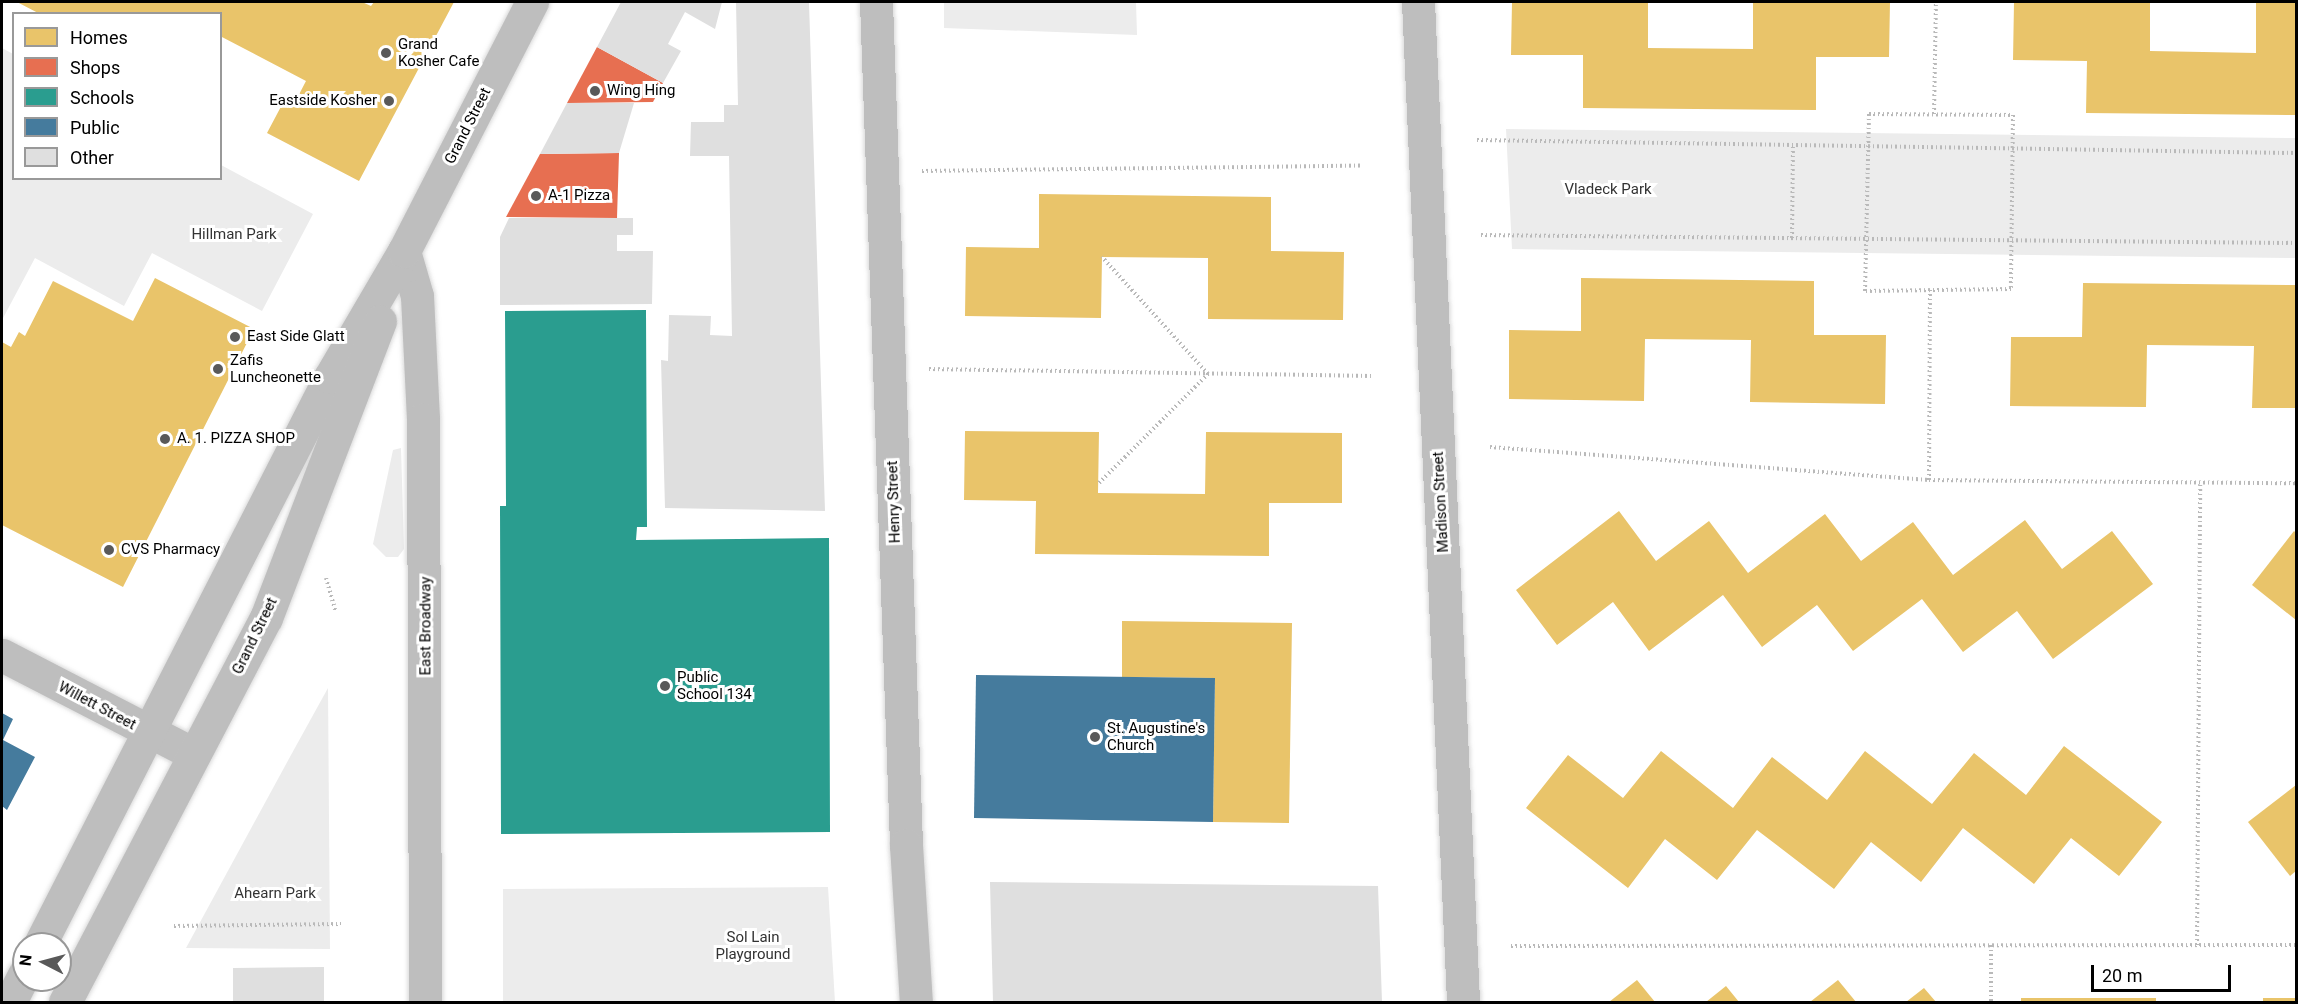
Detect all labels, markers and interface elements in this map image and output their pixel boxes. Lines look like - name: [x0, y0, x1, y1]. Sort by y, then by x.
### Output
- legend: [12, 12, 222, 180]
- text: Homes: [70, 27, 128, 48]
- place label: Grand Kosher Cafe: [398, 35, 479, 70]
- marker: Grand Kosher Cafe: [379, 46, 393, 60]
- text: Shops: [70, 57, 120, 78]
- place label: Wing Hing: [607, 82, 675, 100]
- marker: Wing Hing: [588, 84, 602, 98]
- street label: Grand Street: [441, 85, 495, 167]
- text: Schools: [70, 87, 134, 108]
- place label: Eastside Kosher: [269, 92, 377, 110]
- marker: Eastside Kosher: [382, 94, 396, 108]
- text: Public: [70, 117, 120, 138]
- text: Other: [70, 147, 114, 168]
- park label: Vladeck Park: [1564, 181, 1652, 199]
- place label: A-1 Pizza: [548, 187, 610, 205]
- marker: A-1 Pizza: [529, 189, 543, 203]
- park label: Hillman Park: [191, 226, 277, 244]
- place label: East Side Glatt: [247, 328, 345, 346]
- marker: East Side Glatt: [228, 330, 242, 344]
- place label: Zafis Luncheonette: [230, 351, 321, 386]
- marker: Zafis Luncheonette: [211, 362, 225, 376]
- place label: A. 1. PIZZA SHOP: [177, 430, 295, 448]
- marker: A. 1. PIZZA SHOP: [158, 432, 172, 446]
- street label: Madison Street: [1429, 451, 1453, 553]
- street label: Henry Street: [884, 460, 904, 544]
- place label: CVS Pharmacy: [121, 541, 220, 559]
- marker: CVS Pharmacy: [102, 543, 116, 557]
- street label: East Broadway: [417, 577, 435, 675]
- street label: Grand Street: [229, 595, 281, 677]
- place label: Public School 134: [677, 668, 752, 703]
- street label: Willett Street: [55, 678, 139, 734]
- marker: Public School 134: [658, 679, 672, 693]
- place label: St. Augustine's Church: [1107, 719, 1205, 754]
- marker: St. Augustine's Church: [1088, 730, 1102, 744]
- park label: Ahearn Park: [234, 885, 316, 903]
- park label: Sol Lain Playground: [715, 928, 791, 963]
- north arrow: [12, 932, 72, 992]
- scale bar: [2094, 953, 2234, 991]
- text: N: [16, 954, 36, 967]
- text: 20 m: [2102, 965, 2142, 986]

